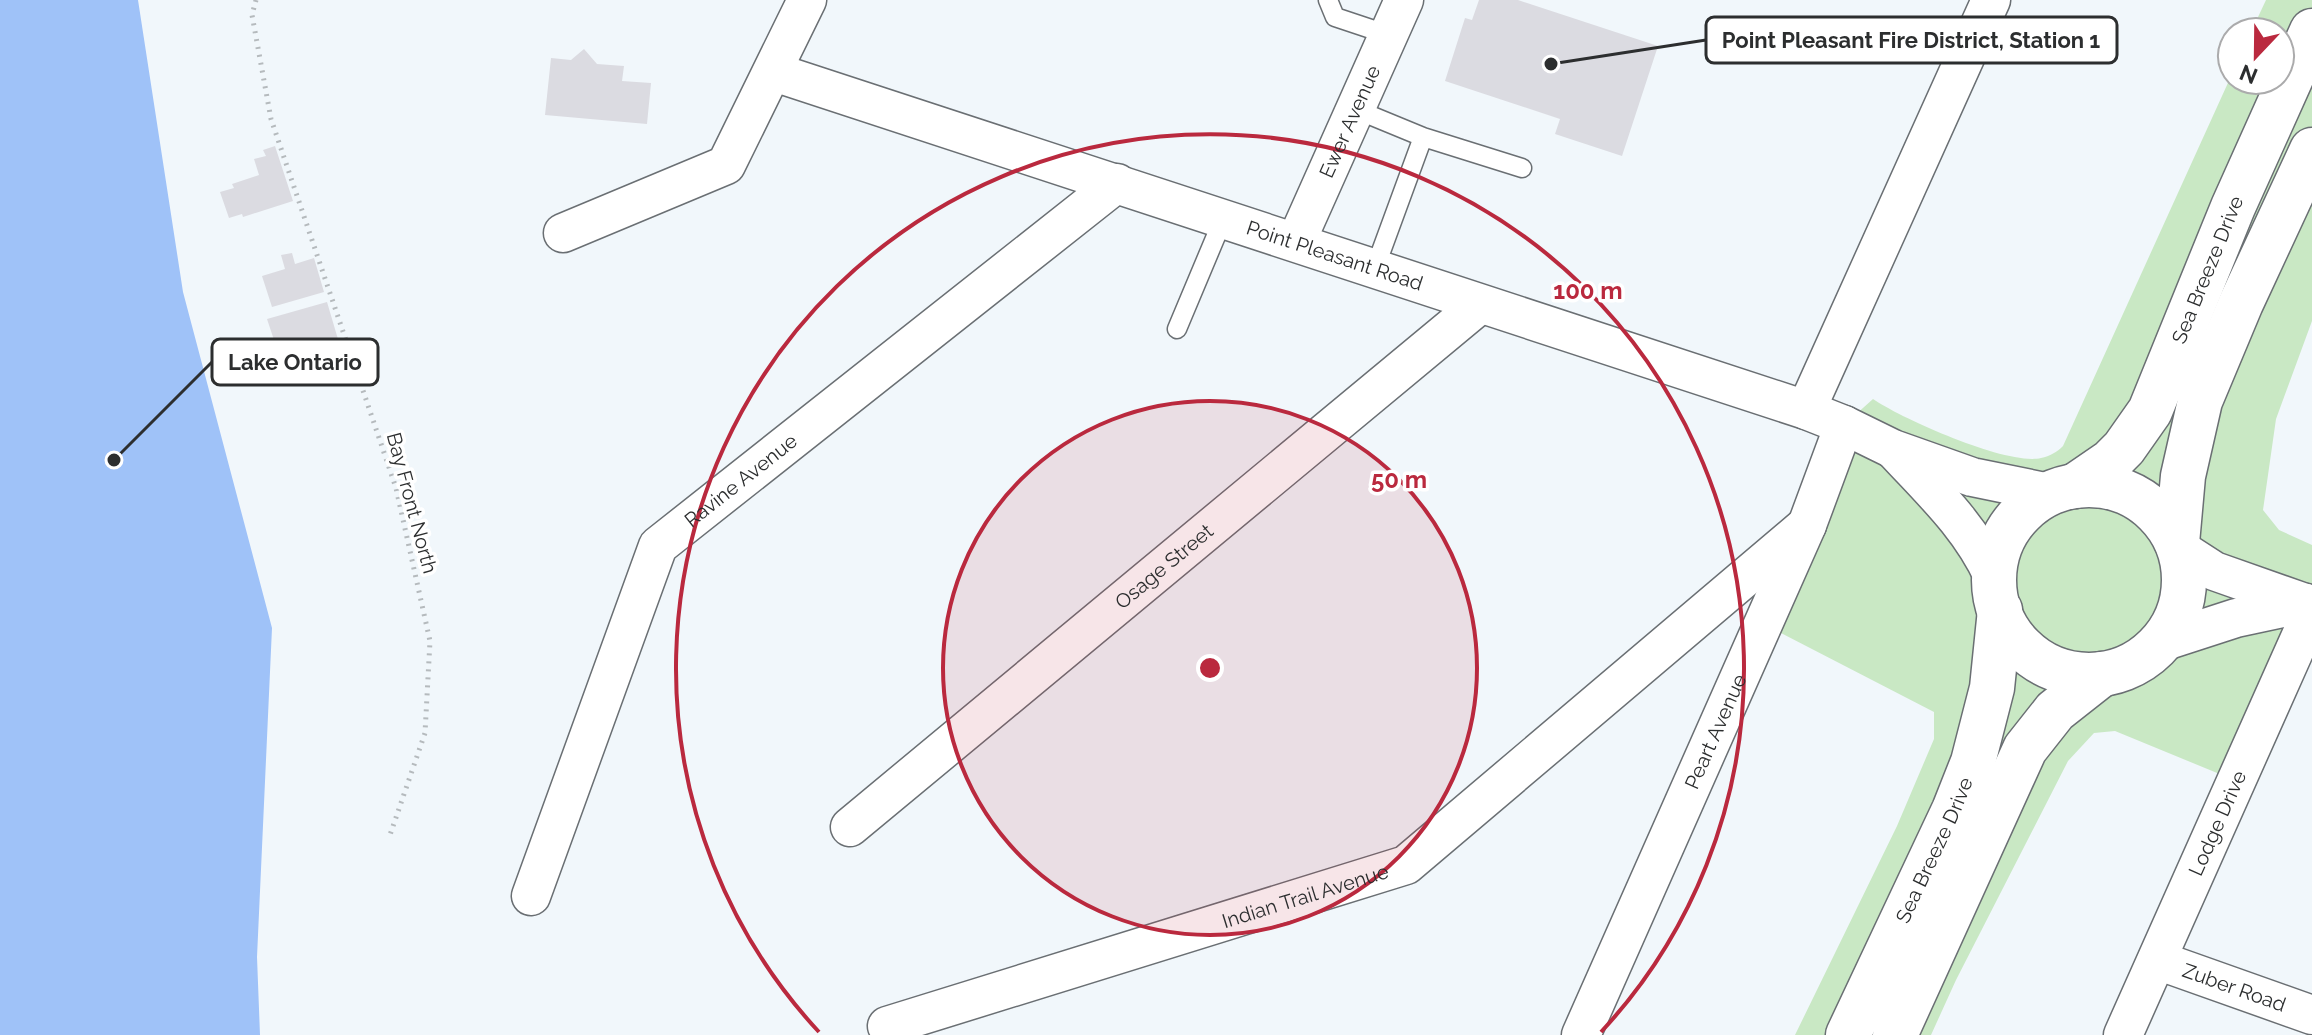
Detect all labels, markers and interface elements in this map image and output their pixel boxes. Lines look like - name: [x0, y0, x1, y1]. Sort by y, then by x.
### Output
- north arrow: [2216, 16, 2296, 96]
- callout: Point Pleasant Fire District, Station 1: [1706, 17, 2117, 63]
- text: Point Pleasant Fire District, Station 1: [1722, 27, 2100, 53]
- text: N: [2236, 59, 2261, 90]
- street label: Ewer Avenue: [1314, 61, 1385, 181]
- street label: Sea Breeze Drive: [2167, 192, 2249, 347]
- street label: Point Pleasant Road: [1243, 216, 1426, 296]
- text: 100 m: [1553, 276, 1623, 305]
- callout: Lake Ontario: [212, 339, 378, 385]
- text: Lake Ontario: [228, 349, 362, 375]
- street label: Ravine Avenue: [680, 428, 802, 532]
- street label: Bay Front North: [382, 430, 442, 576]
- text: 50 m: [1371, 465, 1427, 494]
- street label: Osage Street: [1110, 519, 1218, 614]
- centre of rings: [1196, 654, 1224, 682]
- street label: Peart Avenue: [1680, 670, 1752, 793]
- street label: Lodge Drive: [2184, 766, 2251, 880]
- street label: Sea Breeze Drive: [1891, 774, 1978, 927]
- street label: Indian Trail Avenue: [1219, 859, 1392, 933]
- street label: Zuber Road: [2179, 958, 2289, 1017]

